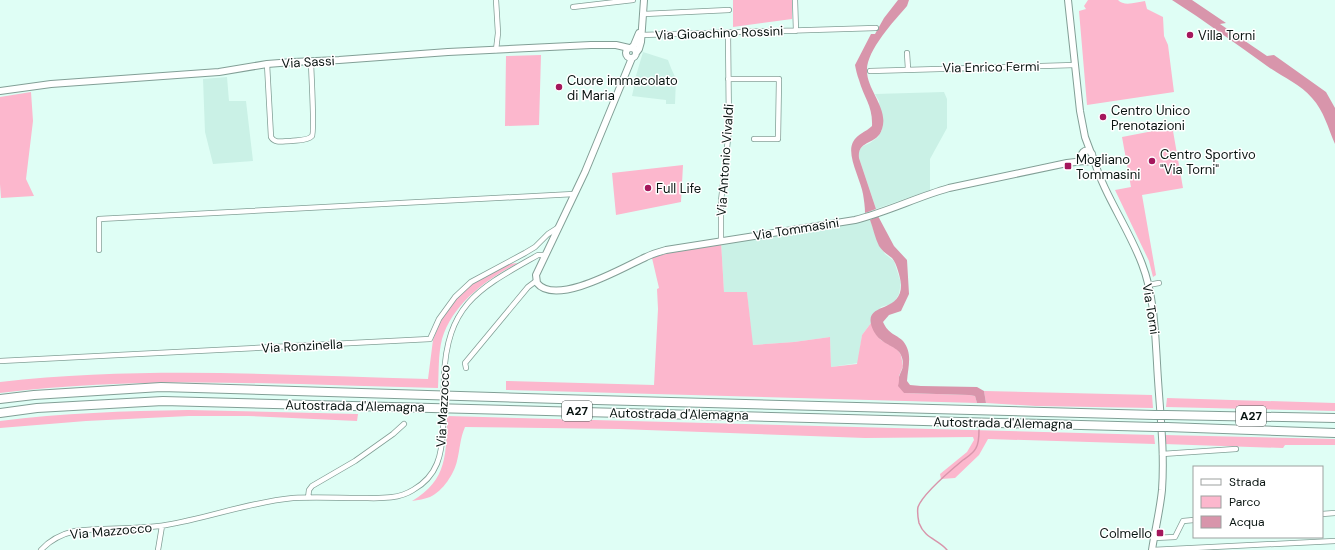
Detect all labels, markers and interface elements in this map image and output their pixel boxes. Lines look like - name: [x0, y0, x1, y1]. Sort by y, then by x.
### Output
- street label: Via Gioachino Rossini: [654, 22, 784, 44]
- place label: Villa Torni: [1198, 27, 1255, 44]
- marker: Villa Torni: [1185, 30, 1195, 40]
- street label: Via Sassi: [281, 52, 335, 72]
- street label: Via Enrico Fermi: [942, 58, 1040, 76]
- place label: Cuore immacolato di Maria: [567, 72, 678, 104]
- marker: Cuore immacolato di Maria: [554, 82, 564, 92]
- place label: Centro Unico Prenotazioni: [1111, 102, 1191, 134]
- street label: Via Antonio Vivaldi: [713, 103, 737, 217]
- marker: Centro Unico Prenotazioni: [1098, 112, 1108, 122]
- place label: Centro Sportivo "Via Torni": [1160, 146, 1256, 178]
- place label: Mogliano Tommasini: [1076, 151, 1140, 183]
- marker: Centro Sportivo "Via Torni": [1147, 156, 1157, 166]
- marker: Mogliano Tommasini: [1063, 161, 1073, 171]
- place label: Full Life: [656, 180, 701, 197]
- marker: Full Life: [643, 183, 653, 193]
- street label: Via Tommasini: [752, 214, 840, 244]
- street label: Via Torni: [1139, 282, 1163, 336]
- street label: Via Ronzinella: [261, 335, 343, 357]
- street label: Via Mazzocco: [432, 364, 454, 448]
- street label: Autostrada d'Alemagna: [285, 396, 425, 416]
- road number: A27: [562, 401, 592, 421]
- street label: Autostrada d'Alemagna: [609, 404, 749, 424]
- road number: A27: [1236, 406, 1266, 426]
- street label: Autostrada d'Alemagna: [933, 413, 1073, 433]
- legend: [1193, 466, 1323, 538]
- text: Strada: [1229, 474, 1266, 490]
- text: Parco: [1229, 494, 1260, 510]
- text: Acqua: [1229, 514, 1264, 530]
- street label: Via Mazzocco: [69, 519, 153, 543]
- place label: Colmello: [1100, 525, 1152, 542]
- marker: Colmello: [1155, 528, 1165, 538]

